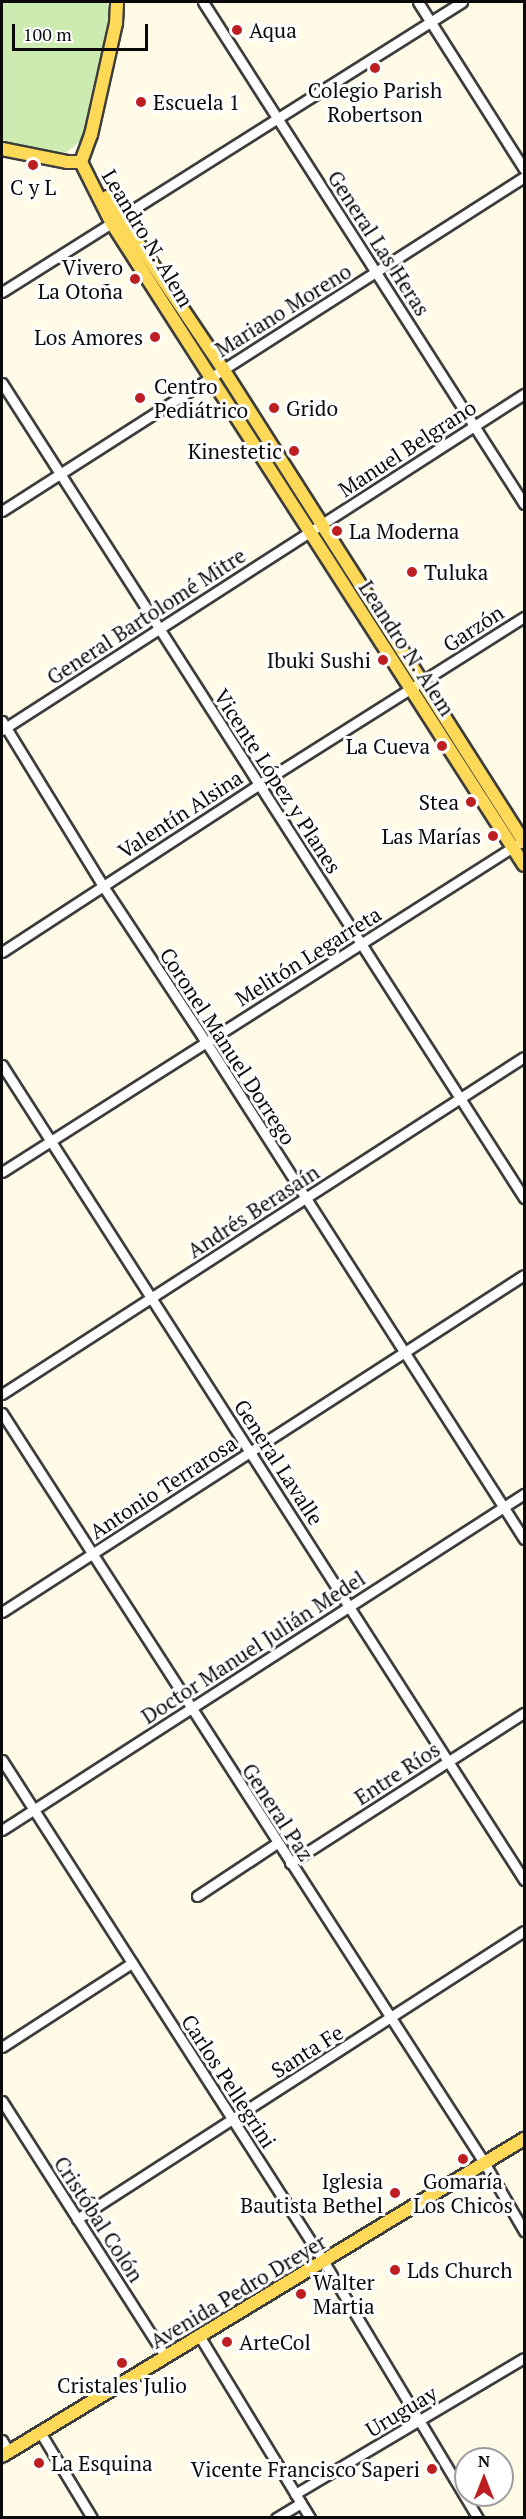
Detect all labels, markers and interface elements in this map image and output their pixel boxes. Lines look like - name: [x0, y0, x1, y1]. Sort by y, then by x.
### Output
- scale bar: [15, 12, 152, 50]
- place label: Aqua: [249, 17, 297, 43]
- text: 100 m: [23, 22, 72, 46]
- marker: Aqua: [230, 23, 244, 37]
- marker: Colegio Parish Robertson: [368, 61, 382, 75]
- place label: Colegio Parish Robertson: [308, 77, 442, 127]
- place label: Escuela 1: [153, 89, 240, 115]
- marker: Escuela 1: [134, 95, 148, 109]
- marker: C y L: [26, 158, 40, 172]
- street label: Leandro N. Alem: [97, 164, 199, 312]
- street label: General Las Heras: [323, 166, 435, 320]
- place label: C y L: [10, 174, 56, 200]
- place label: Vivero La Otoña: [38, 254, 123, 304]
- street label: Mariano Moreno: [210, 258, 356, 362]
- marker: Vivero La Otoña: [128, 272, 142, 286]
- place label: Los Amores: [34, 324, 143, 350]
- marker: Los Amores: [148, 330, 162, 344]
- place label: Centro Pediátrico: [154, 373, 248, 423]
- marker: Centro Pediátrico: [131, 389, 149, 407]
- street label: Manuel Belgrano: [333, 394, 481, 502]
- place label: Grido: [286, 395, 338, 421]
- marker: Grido: [267, 401, 281, 415]
- place label: Kinestetic: [188, 438, 282, 464]
- marker: Kinestetic: [287, 444, 301, 458]
- place label: La Moderna: [349, 518, 459, 544]
- marker: La Moderna: [330, 524, 344, 538]
- street label: General Bartolomé Mitre: [42, 542, 250, 690]
- place label: Tuluka: [424, 559, 488, 585]
- marker: Tuluka: [405, 565, 419, 579]
- street label: Leandro N. Alem: [354, 575, 460, 721]
- street label: Garzón: [438, 599, 508, 657]
- place label: Ibuki Sushi: [267, 647, 371, 673]
- marker: Ibuki Sushi: [376, 653, 390, 667]
- street label: Vicente López y Planes: [209, 684, 347, 878]
- place label: La Cueva: [346, 733, 430, 759]
- marker: La Cueva: [435, 739, 449, 753]
- street label: Valentín Alsina: [113, 764, 247, 864]
- place label: Stea: [419, 789, 459, 815]
- marker: Stea: [464, 795, 478, 809]
- place label: Las Marías: [382, 823, 481, 849]
- marker: Las Marías: [486, 829, 500, 843]
- street label: Melitón Legarreta: [230, 901, 386, 1011]
- street label: Coronel Manuel Dorrego: [155, 943, 301, 1149]
- street label: Andrés Berasaín: [182, 1159, 324, 1263]
- street label: General Lavalle: [229, 1394, 329, 1530]
- street label: Antonio Terrarosa: [85, 1430, 241, 1544]
- street label: Doctor Manuel Julián Medel: [136, 1565, 370, 1729]
- street label: Entre Ríos: [350, 1736, 444, 1810]
- street label: General Paz: [237, 1758, 319, 1866]
- street label: Carlos Pellegrini: [176, 2009, 282, 2153]
- street label: Santa Fe: [266, 2019, 348, 2083]
- street label: Cristóbal Colón: [49, 2151, 149, 2287]
- marker: Gomaría Los Chicos: [456, 2152, 470, 2166]
- place label: Iglesia Bautista Bethel: [240, 2168, 383, 2218]
- place label: Gomaría Los Chicos: [413, 2168, 513, 2218]
- marker: Iglesia Bautista Bethel: [388, 2186, 402, 2200]
- street label: Avenida Pedro Dreyer: [146, 2229, 330, 2353]
- place label: Lds Church: [407, 2257, 512, 2283]
- marker: Lds Church: [388, 2263, 402, 2277]
- place label: Walter Martia: [313, 2269, 375, 2319]
- marker: Walter Martia: [294, 2287, 308, 2301]
- place label: ArteCol: [239, 2329, 311, 2355]
- marker: ArteCol: [220, 2335, 234, 2349]
- marker: Cristales Julio: [115, 2356, 129, 2370]
- place label: Cristales Julio: [57, 2372, 187, 2398]
- street label: Uruguay: [361, 2380, 441, 2442]
- north arrow: [454, 2447, 514, 2507]
- place label: La Esquina: [51, 2450, 153, 2476]
- text: N: [478, 2450, 490, 2472]
- marker: La Esquina: [32, 2456, 46, 2470]
- place label: Vicente Francisco Saperi: [191, 2456, 420, 2482]
- marker: Vicente Francisco Saperi: [425, 2462, 439, 2476]

